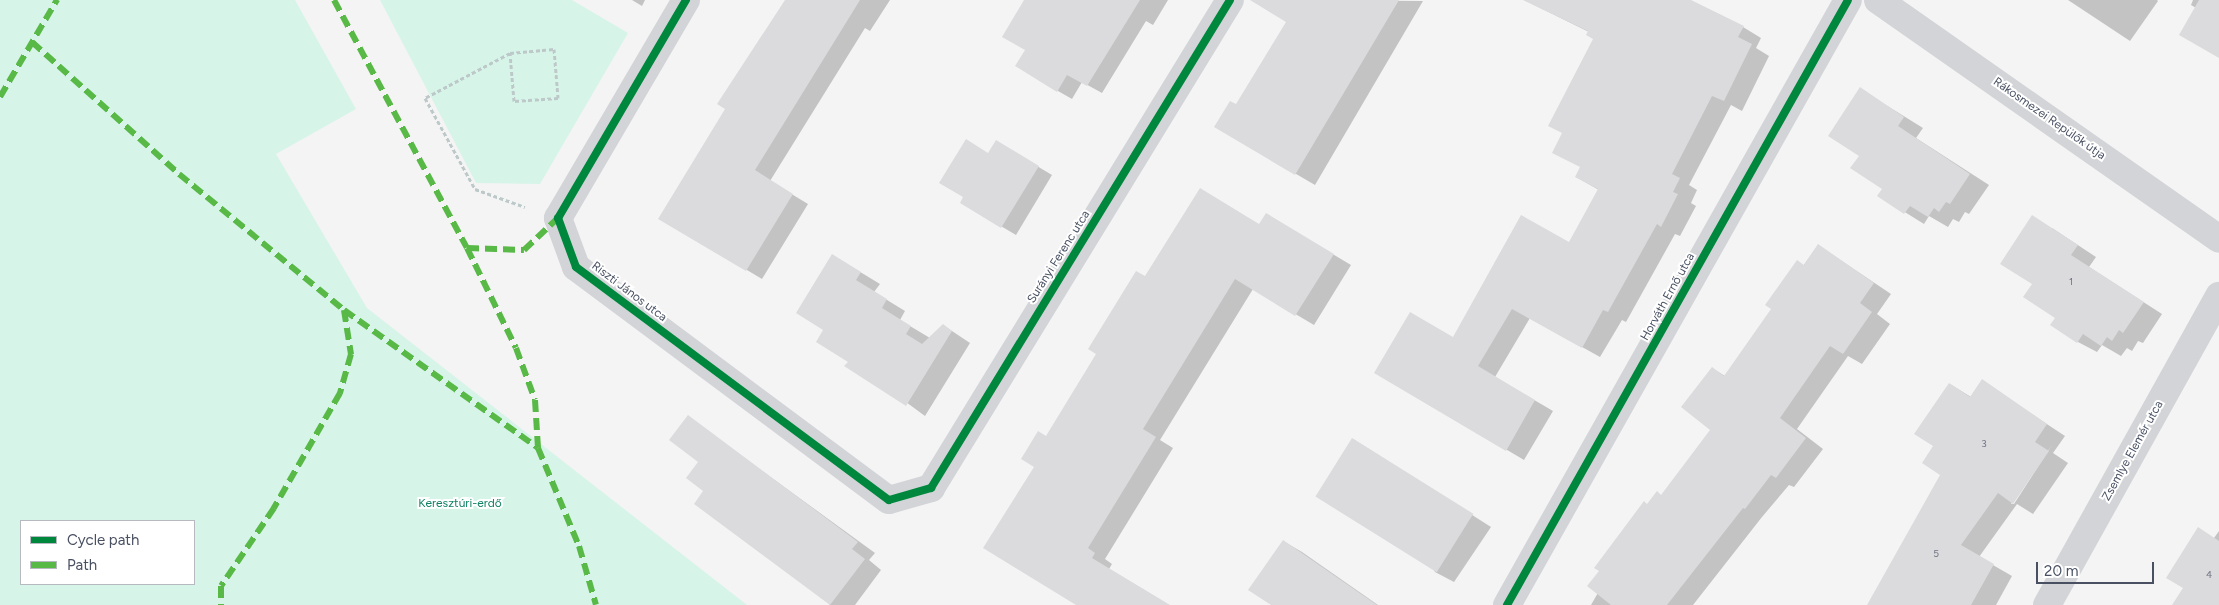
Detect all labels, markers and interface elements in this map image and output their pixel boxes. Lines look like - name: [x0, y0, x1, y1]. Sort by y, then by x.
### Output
- street label: Rákosmezei Repülők útja: [1990, 75, 2108, 163]
- street label: Surányi Ferenc utca: [1025, 208, 1093, 306]
- street label: Horváth Ernő utca: [1638, 251, 1698, 343]
- street label: Riszti János utca: [589, 259, 669, 325]
- house number: 1: [2069, 276, 2073, 288]
- street label: Zsemlye Elemér utca: [2099, 398, 2167, 504]
- house number: 3: [1981, 438, 1987, 450]
- park label: Keresztúri-erdő: [418, 497, 502, 511]
- legend: [20, 520, 195, 585]
- text: Cycle path: [67, 531, 139, 549]
- house number: 5: [1933, 548, 1939, 560]
- scale bar: [2039, 552, 2156, 584]
- text: Path: [67, 556, 97, 574]
- text: 20 m: [2044, 562, 2078, 580]
- house number: 4: [2206, 569, 2212, 581]

